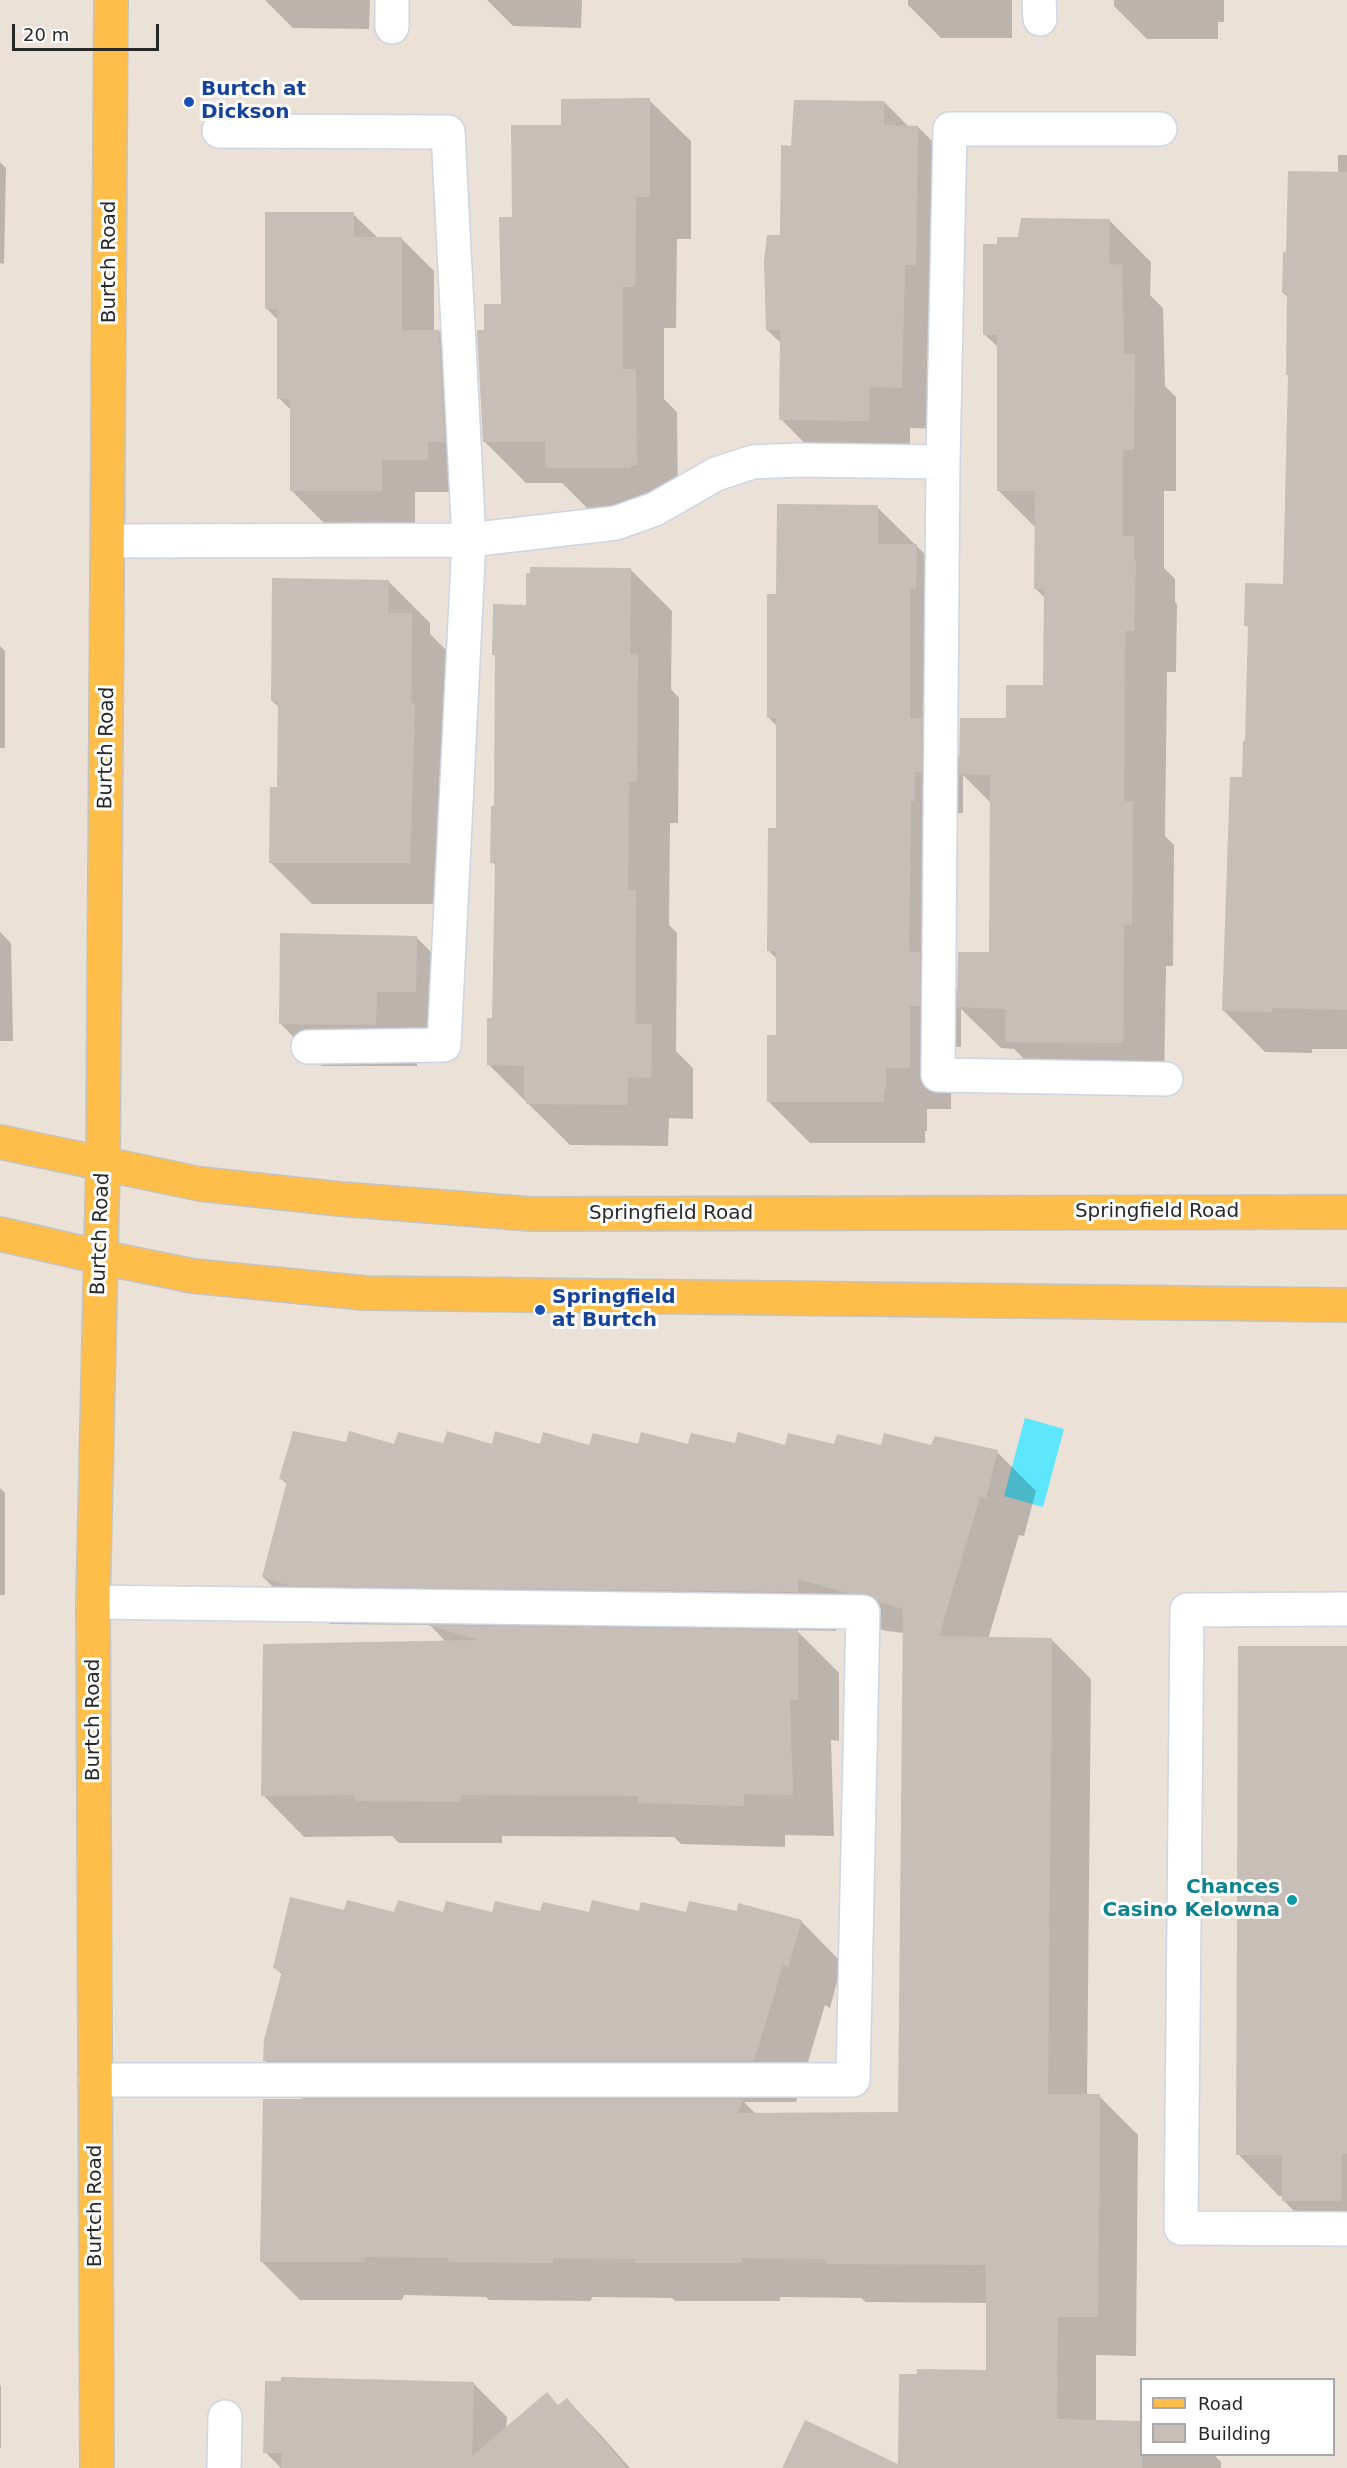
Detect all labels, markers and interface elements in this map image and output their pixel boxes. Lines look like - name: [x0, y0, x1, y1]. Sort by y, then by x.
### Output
- scale bar: [15, 12, 162, 50]
- text: 20 m: [23, 24, 69, 45]
- place label: Burtch at Dickson: [201, 78, 306, 125]
- marker: Burtch at Dickson: [182, 95, 196, 109]
- street label: Burtch Road: [98, 201, 122, 323]
- street label: Burtch Road: [94, 686, 120, 810]
- street label: Burtch Road: [87, 1172, 115, 1296]
- street label: Springfield Road: [1075, 1200, 1239, 1224]
- street label: Springfield Road: [589, 1202, 753, 1226]
- place label: Springfield at Burtch: [552, 1286, 676, 1333]
- marker: Springfield at Burtch: [533, 1303, 547, 1317]
- street label: Burtch Road: [82, 1659, 106, 1781]
- place label: Chances Casino Kelowna: [1103, 1876, 1280, 1923]
- marker: Chances Casino Kelowna: [1285, 1893, 1299, 1907]
- street label: Burtch Road: [84, 2145, 108, 2267]
- legend: [1140, 2378, 1335, 2456]
- text: Road: [1198, 2393, 1243, 2414]
- text: Building: [1198, 2423, 1271, 2444]

